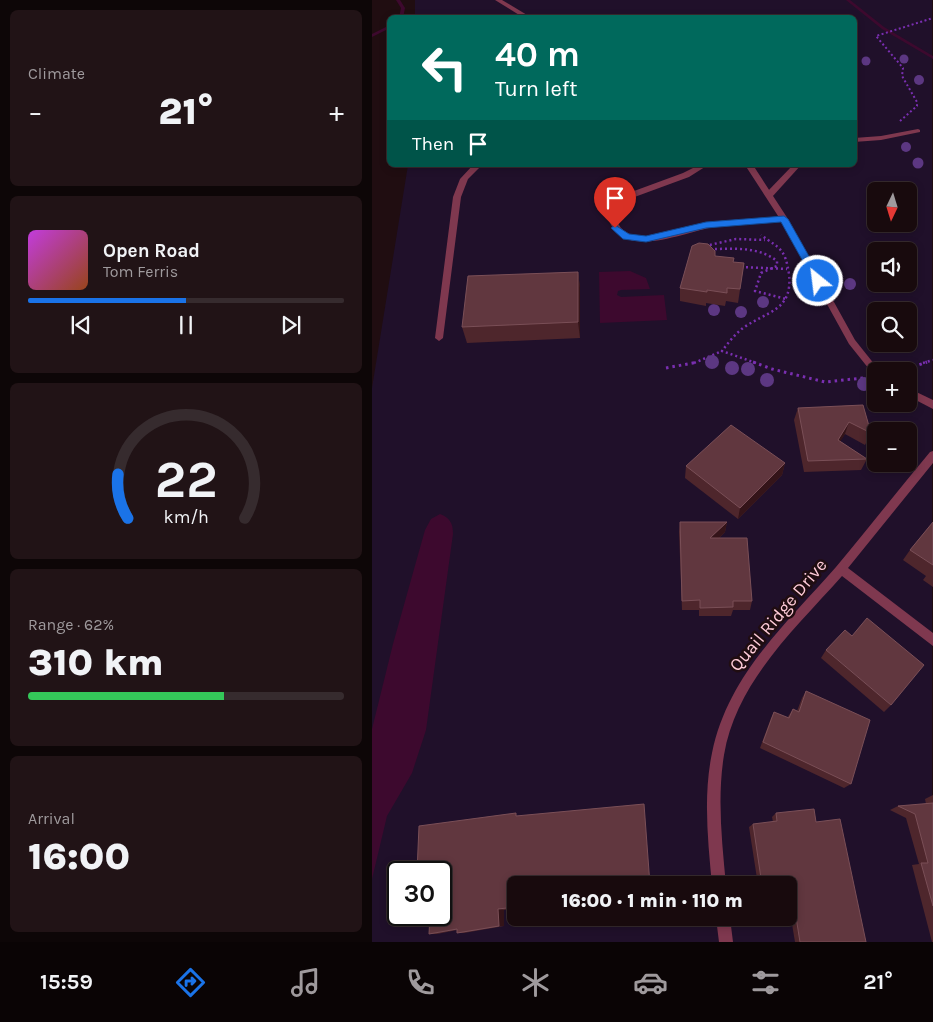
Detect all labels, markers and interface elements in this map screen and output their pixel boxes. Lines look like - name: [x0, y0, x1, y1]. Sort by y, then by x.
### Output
- text: 40 m: [495, 34, 580, 75]
- icon: left: [412, 35, 477, 100]
- text: Climate: [28, 64, 85, 83]
- text: Turn left: [495, 76, 578, 102]
- text: 21°: [158, 89, 214, 134]
- text: −: [28, 95, 43, 128]
- text: +: [329, 95, 344, 128]
- icon: arrive: [464, 130, 492, 158]
- text: Then: [412, 133, 454, 155]
- pin: [594, 177, 636, 228]
- north arrow: [867, 182, 917, 232]
- map controls: [867, 182, 917, 472]
- icon: arrive: [601, 184, 629, 212]
- text: Open Road: [103, 240, 200, 262]
- button: sound: [867, 242, 917, 292]
- position arrow: [791, 254, 843, 306]
- text: Tom Ferris: [103, 262, 178, 281]
- button: search: [867, 302, 917, 352]
- icon: previous: [67, 311, 95, 339]
- icon: pause: [172, 311, 200, 339]
- icon: next: [277, 311, 305, 339]
- button: +: [867, 362, 917, 412]
- button: −: [867, 422, 917, 472]
- text: 22: [155, 449, 217, 510]
- text: km/h: [163, 507, 209, 528]
- street label: Quail Ridge Drive: [725, 554, 831, 676]
- text: Range · 62%: [28, 615, 114, 634]
- text: 310 km: [28, 640, 164, 685]
- text: Arrival: [28, 809, 75, 828]
- text: 16:00: [28, 834, 130, 879]
- speed limit sign: 30: [387, 861, 452, 926]
- text: 16:00 · 1 min · 110 m: [561, 890, 743, 912]
- icon: directions: [173, 965, 208, 1000]
- icon: music: [288, 965, 323, 1000]
- icon: phone: [403, 965, 438, 1000]
- icon: climate: [518, 965, 553, 1000]
- icon: car: [633, 965, 668, 1000]
- icon: filters: [748, 965, 783, 1000]
- text: 15:59: [40, 969, 93, 995]
- text: 21°: [863, 969, 893, 995]

